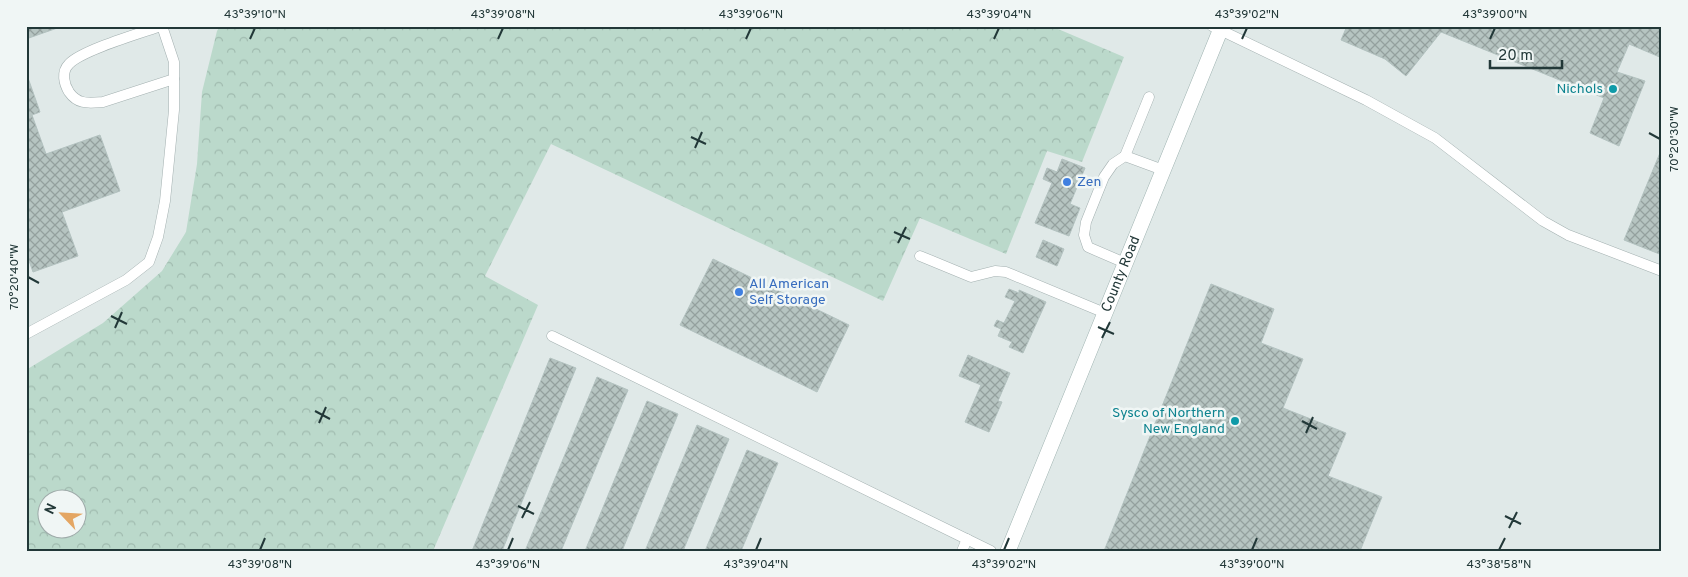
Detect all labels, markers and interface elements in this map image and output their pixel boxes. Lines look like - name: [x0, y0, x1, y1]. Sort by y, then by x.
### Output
- text: 43°39'10"N: [224, 7, 286, 23]
- text: 43°39'08"N: [471, 7, 535, 23]
- text: 43°39'06"N: [719, 7, 783, 23]
- text: 43°39'04"N: [967, 7, 1031, 23]
- text: 43°39'02"N: [1215, 7, 1279, 23]
- text: 43°39'00"N: [1463, 7, 1527, 23]
- scale bar: [1490, 38, 1563, 70]
- text: 20 m: [1498, 47, 1533, 66]
- place label: Nichols: [1556, 81, 1603, 98]
- marker: Nichols: [1607, 83, 1619, 95]
- text: 70°20'30"W: [1667, 106, 1683, 172]
- place label: Zen: [1077, 174, 1101, 191]
- marker: Zen: [1061, 176, 1073, 188]
- street label: County Road: [1098, 233, 1144, 315]
- text: 70°20'40"W: [7, 244, 23, 310]
- place label: All American Self Storage: [749, 276, 829, 309]
- marker: All American Self Storage: [733, 286, 745, 298]
- place label: Sysco of Northern New England: [1112, 405, 1225, 438]
- marker: Sysco of Northern New England: [1229, 415, 1241, 427]
- north arrow: [38, 490, 88, 540]
- text: N: [42, 501, 61, 517]
- text: 43°39'08"N: [228, 557, 292, 573]
- text: 43°39'06"N: [476, 557, 540, 573]
- text: 43°39'04"N: [724, 557, 788, 573]
- text: 43°39'02"N: [972, 557, 1036, 573]
- text: 43°39'00"N: [1220, 557, 1284, 573]
- text: 43°38'58"N: [1467, 557, 1531, 573]

